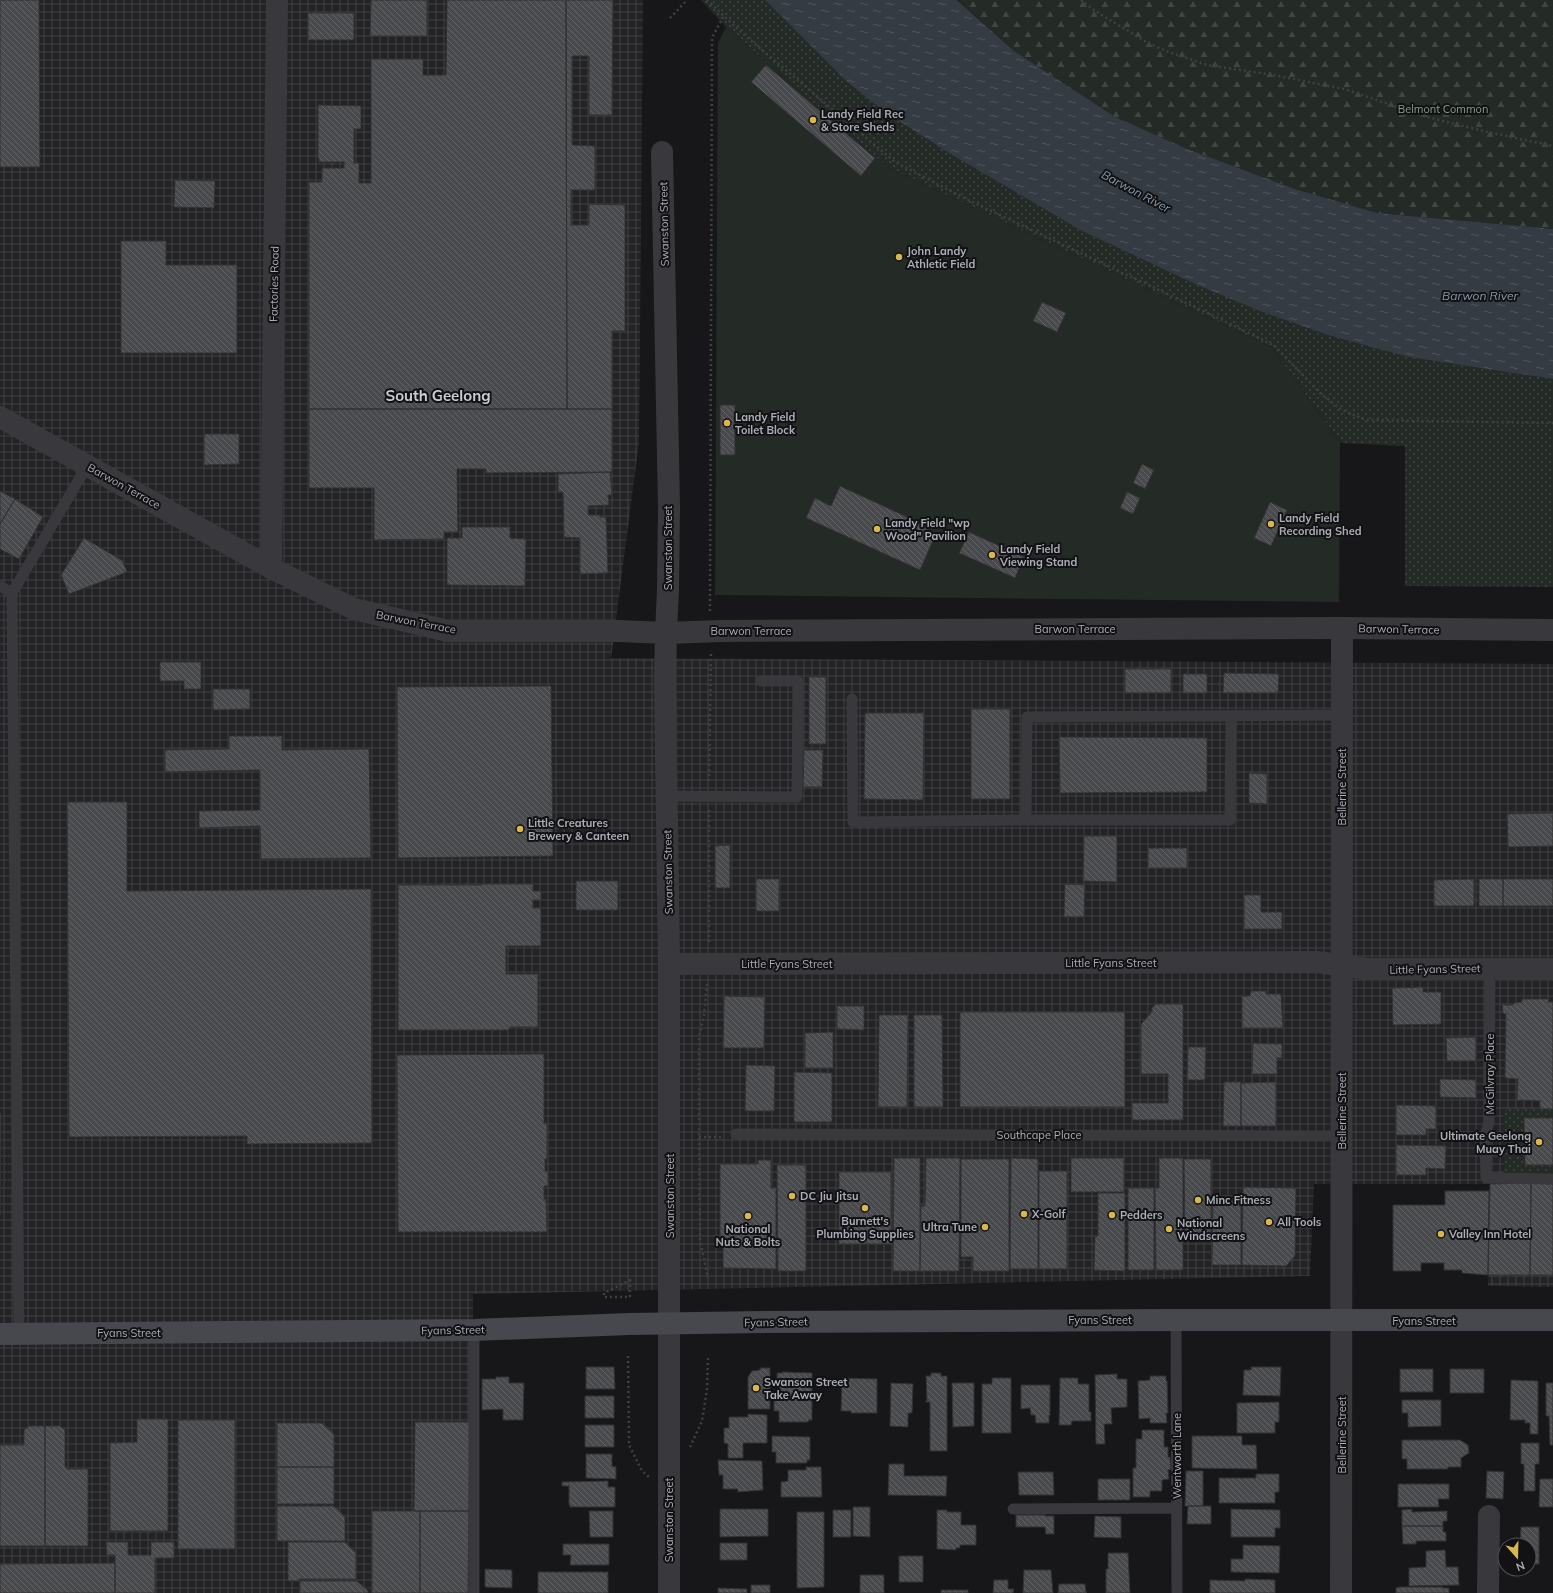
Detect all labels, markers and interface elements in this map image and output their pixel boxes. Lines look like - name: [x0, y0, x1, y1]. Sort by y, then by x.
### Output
- park label: Belmont Common: [1398, 102, 1488, 116]
- place label: Landy Field Rec & Store Sheds: [821, 107, 904, 134]
- marker: Landy Field Rec & Store Sheds: [808, 115, 818, 125]
- water label: Barwon River: [1099, 167, 1174, 216]
- street label: Swanston Street: [656, 181, 672, 266]
- place label: John Landy Athletic Field: [907, 244, 975, 271]
- street label: Factories Road: [266, 246, 282, 322]
- marker: John Landy Athletic Field: [894, 252, 904, 262]
- water label: Barwon River: [1442, 288, 1519, 303]
- district label: South Geelong: [385, 386, 491, 405]
- place label: Landy Field Toilet Block: [735, 410, 796, 437]
- marker: Landy Field Toilet Block: [722, 418, 732, 428]
- street label: Barwon Terrace: [85, 460, 163, 512]
- street label: Swanston Street: [661, 506, 675, 590]
- place label: Landy Field Recording Shed: [1279, 511, 1362, 538]
- place label: Landy Field "wp Wood" Pavilion: [885, 516, 970, 543]
- marker: Landy Field Recording Shed: [1266, 519, 1276, 529]
- marker: Landy Field "wp Wood" Pavilion: [872, 524, 882, 534]
- place label: Landy Field Viewing Stand: [999, 542, 1077, 569]
- marker: Landy Field Viewing Stand: [987, 550, 997, 560]
- street label: Barwon Terrace: [375, 607, 457, 637]
- street label: Barwon Terrace: [1358, 621, 1440, 637]
- street label: Barwon Terrace: [1034, 622, 1116, 636]
- street label: Barwon Terrace: [710, 624, 792, 638]
- street label: Bellerine Street: [1335, 748, 1349, 826]
- place label: Little Creatures Brewery & Canteen: [528, 816, 629, 843]
- marker: Little Creatures Brewery & Canteen: [515, 824, 525, 834]
- street label: Swanston Street: [660, 829, 676, 914]
- street label: Little Fyans Street: [1065, 956, 1157, 970]
- street label: Little Fyans Street: [741, 957, 833, 971]
- street label: Little Fyans Street: [1389, 961, 1481, 977]
- street label: McGilvray Place: [1483, 1034, 1497, 1114]
- street label: Bellerine Street: [1335, 1072, 1349, 1150]
- street label: Southcape Place: [997, 1128, 1081, 1142]
- place label: Ultimate Geelong Muay Thai: [1440, 1129, 1531, 1156]
- marker: Ultimate Geelong Muay Thai: [1534, 1137, 1544, 1147]
- street label: Swanston Street: [663, 1154, 677, 1238]
- place label: DC Jiu Jitsu: [800, 1189, 858, 1203]
- marker: DC Jiu Jitsu: [787, 1191, 797, 1201]
- place label: Minc Fitness: [1206, 1193, 1271, 1207]
- marker: Minc Fitness: [1193, 1195, 1203, 1205]
- marker: Burnett's Plumbing Supplies: [860, 1203, 870, 1213]
- place label: X-Golf: [1031, 1207, 1066, 1221]
- place label: Pedders: [1120, 1208, 1163, 1222]
- marker: X-Golf: [1019, 1209, 1029, 1219]
- marker: Pedders: [1107, 1210, 1117, 1220]
- marker: National Nuts & Bolts: [743, 1211, 753, 1221]
- place label: Burnett's Plumbing Supplies: [816, 1214, 914, 1241]
- place label: All Tools: [1277, 1215, 1322, 1229]
- place label: National Windscreens: [1177, 1216, 1246, 1243]
- marker: All Tools: [1264, 1217, 1274, 1227]
- place label: Ultra Tune: [923, 1220, 977, 1234]
- place label: National Nuts & Bolts: [716, 1222, 781, 1249]
- marker: Ultra Tune: [980, 1222, 990, 1232]
- marker: National Windscreens: [1164, 1224, 1174, 1234]
- place label: Valley Inn Hotel: [1448, 1227, 1531, 1241]
- marker: Valley Inn Hotel: [1436, 1229, 1446, 1239]
- street label: Fyans Street: [1068, 1313, 1132, 1327]
- street label: Fyans Street: [744, 1314, 808, 1330]
- street label: Fyans Street: [1392, 1314, 1456, 1328]
- street label: Fyans Street: [421, 1322, 485, 1338]
- street label: Fyans Street: [97, 1326, 161, 1340]
- place label: Swanson Street Take Away: [764, 1375, 847, 1402]
- marker: Swanson Street Take Away: [751, 1383, 761, 1393]
- street label: Bellerine Street: [1335, 1396, 1349, 1474]
- street label: Wentworth Lane: [1170, 1413, 1184, 1499]
- street label: Swanston Street: [662, 1478, 676, 1562]
- north arrow: [1497, 1537, 1537, 1577]
- text: N: [1514, 1558, 1527, 1574]

